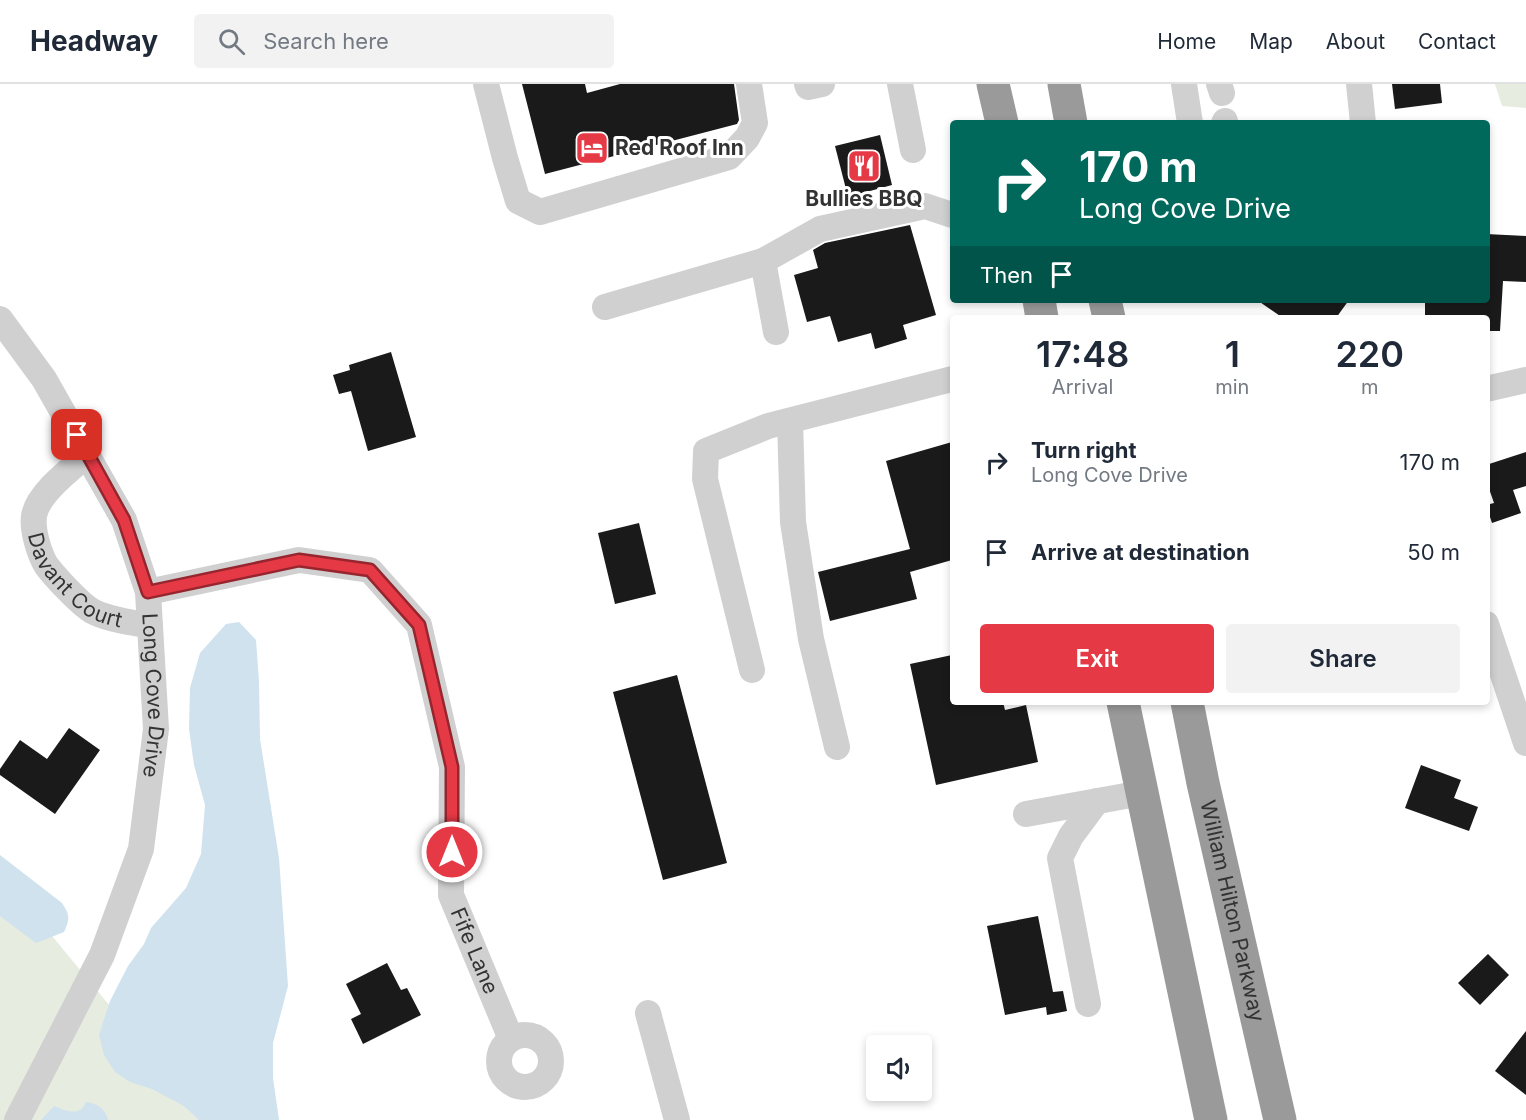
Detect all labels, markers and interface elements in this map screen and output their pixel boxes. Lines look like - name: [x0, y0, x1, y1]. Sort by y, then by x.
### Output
- search box: [194, 14, 614, 68]
- text: Headway: [30, 24, 158, 58]
- icon: search: [215, 25, 248, 58]
- text: Search here: [263, 28, 389, 54]
- text: Home: [1157, 29, 1216, 54]
- text: Map: [1249, 29, 1293, 54]
- text: About: [1326, 29, 1385, 54]
- text: Contact: [1418, 29, 1496, 54]
- hotel icon: Red Roof Inn: [574, 130, 610, 166]
- place label: Red Roof Inn: [615, 135, 744, 160]
- text: 170 m: [1079, 141, 1197, 192]
- icon: right: [980, 144, 1058, 222]
- restaurant icon: Bullies BBQ: [846, 148, 882, 184]
- place label: Bullies BBQ: [805, 186, 923, 211]
- text: Long Cove Drive: [1079, 192, 1291, 225]
- icon: arrive: [1045, 258, 1078, 291]
- text: Then: [980, 262, 1033, 288]
- text: 17:48: [1036, 332, 1129, 376]
- text: 1: [1225, 332, 1240, 376]
- text: 220: [1335, 332, 1404, 376]
- text: Arrival: [1052, 375, 1113, 399]
- text: min: [1215, 375, 1249, 399]
- text: m: [1361, 375, 1378, 399]
- pin: [51, 409, 102, 460]
- icon: arrive: [60, 418, 93, 451]
- text: Turn right: [1031, 437, 1137, 463]
- icon: right: [980, 446, 1013, 479]
- text: 170 m: [1400, 449, 1460, 475]
- text: Long Cove Drive: [1031, 463, 1188, 487]
- street label: Davant Court: [23, 530, 125, 632]
- icon: arrive: [980, 536, 1013, 569]
- text: Arrive at destination: [1031, 539, 1250, 565]
- text: 50 m: [1407, 539, 1460, 565]
- street label: Long Cove Drive: [137, 612, 169, 779]
- button: Exit: [980, 624, 1214, 693]
- button: Share: [1226, 624, 1460, 693]
- street label: William Hilton Parkway: [1195, 798, 1270, 1024]
- position arrow: [420, 820, 484, 884]
- street label: Fife Lane: [446, 904, 504, 998]
- map controls: [866, 1035, 932, 1101]
- button: sound: [866, 1035, 932, 1101]

